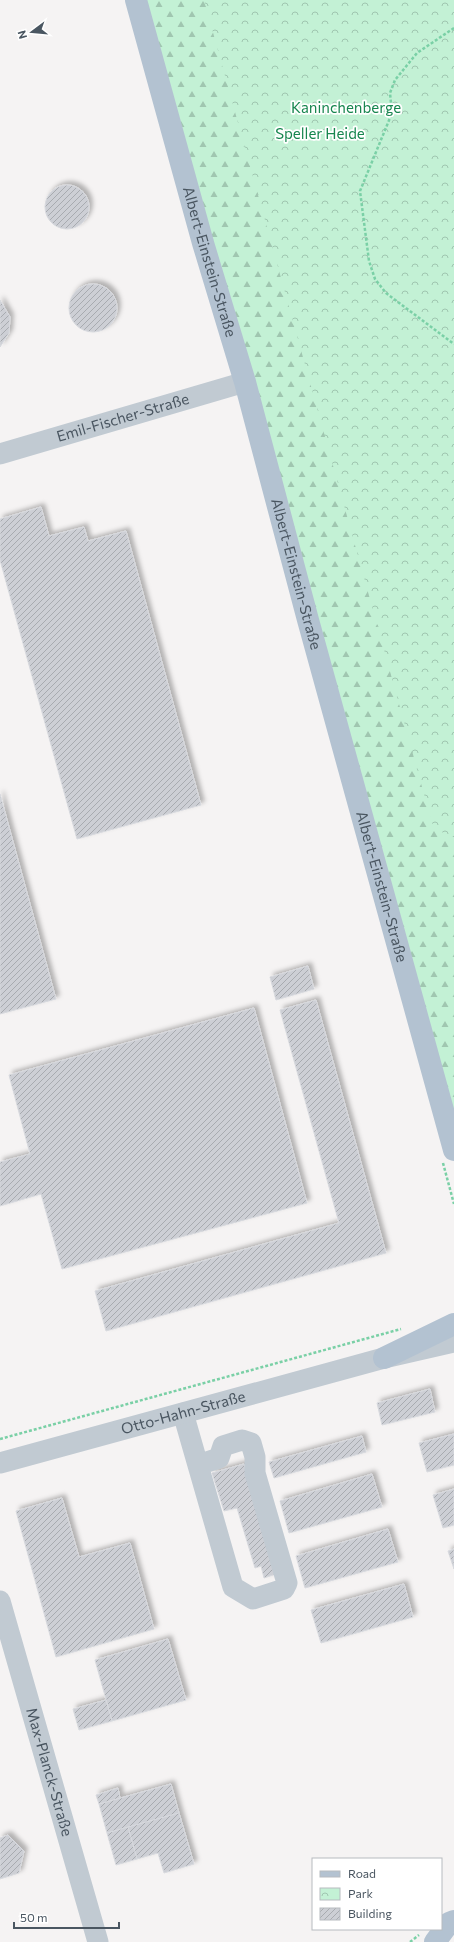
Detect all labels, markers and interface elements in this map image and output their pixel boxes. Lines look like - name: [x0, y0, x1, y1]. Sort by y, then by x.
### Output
- north arrow: [12, 12, 52, 52]
- text: N: [15, 29, 29, 41]
- park label: Kaninchenberge: [291, 98, 401, 116]
- park label: Speller Heide: [275, 124, 365, 142]
- street label: Albert-Einstein-Straße: [180, 184, 241, 339]
- street label: Emil-Fischer-Straße: [54, 389, 191, 445]
- street label: Albert-Einstein-Straße: [268, 496, 326, 652]
- street label: Albert-Einstein-Straße: [353, 809, 412, 964]
- street label: Otto-Hahn-Straße: [119, 1386, 247, 1437]
- street label: Max-Planck-Straße: [23, 1705, 77, 1838]
- legend: [312, 1858, 442, 1930]
- text: Road: [348, 1866, 376, 1880]
- text: Park: [348, 1886, 374, 1900]
- scale bar: [14, 1904, 119, 1930]
- text: Building: [348, 1906, 392, 1920]
- text: 50 m: [20, 1910, 48, 1924]

